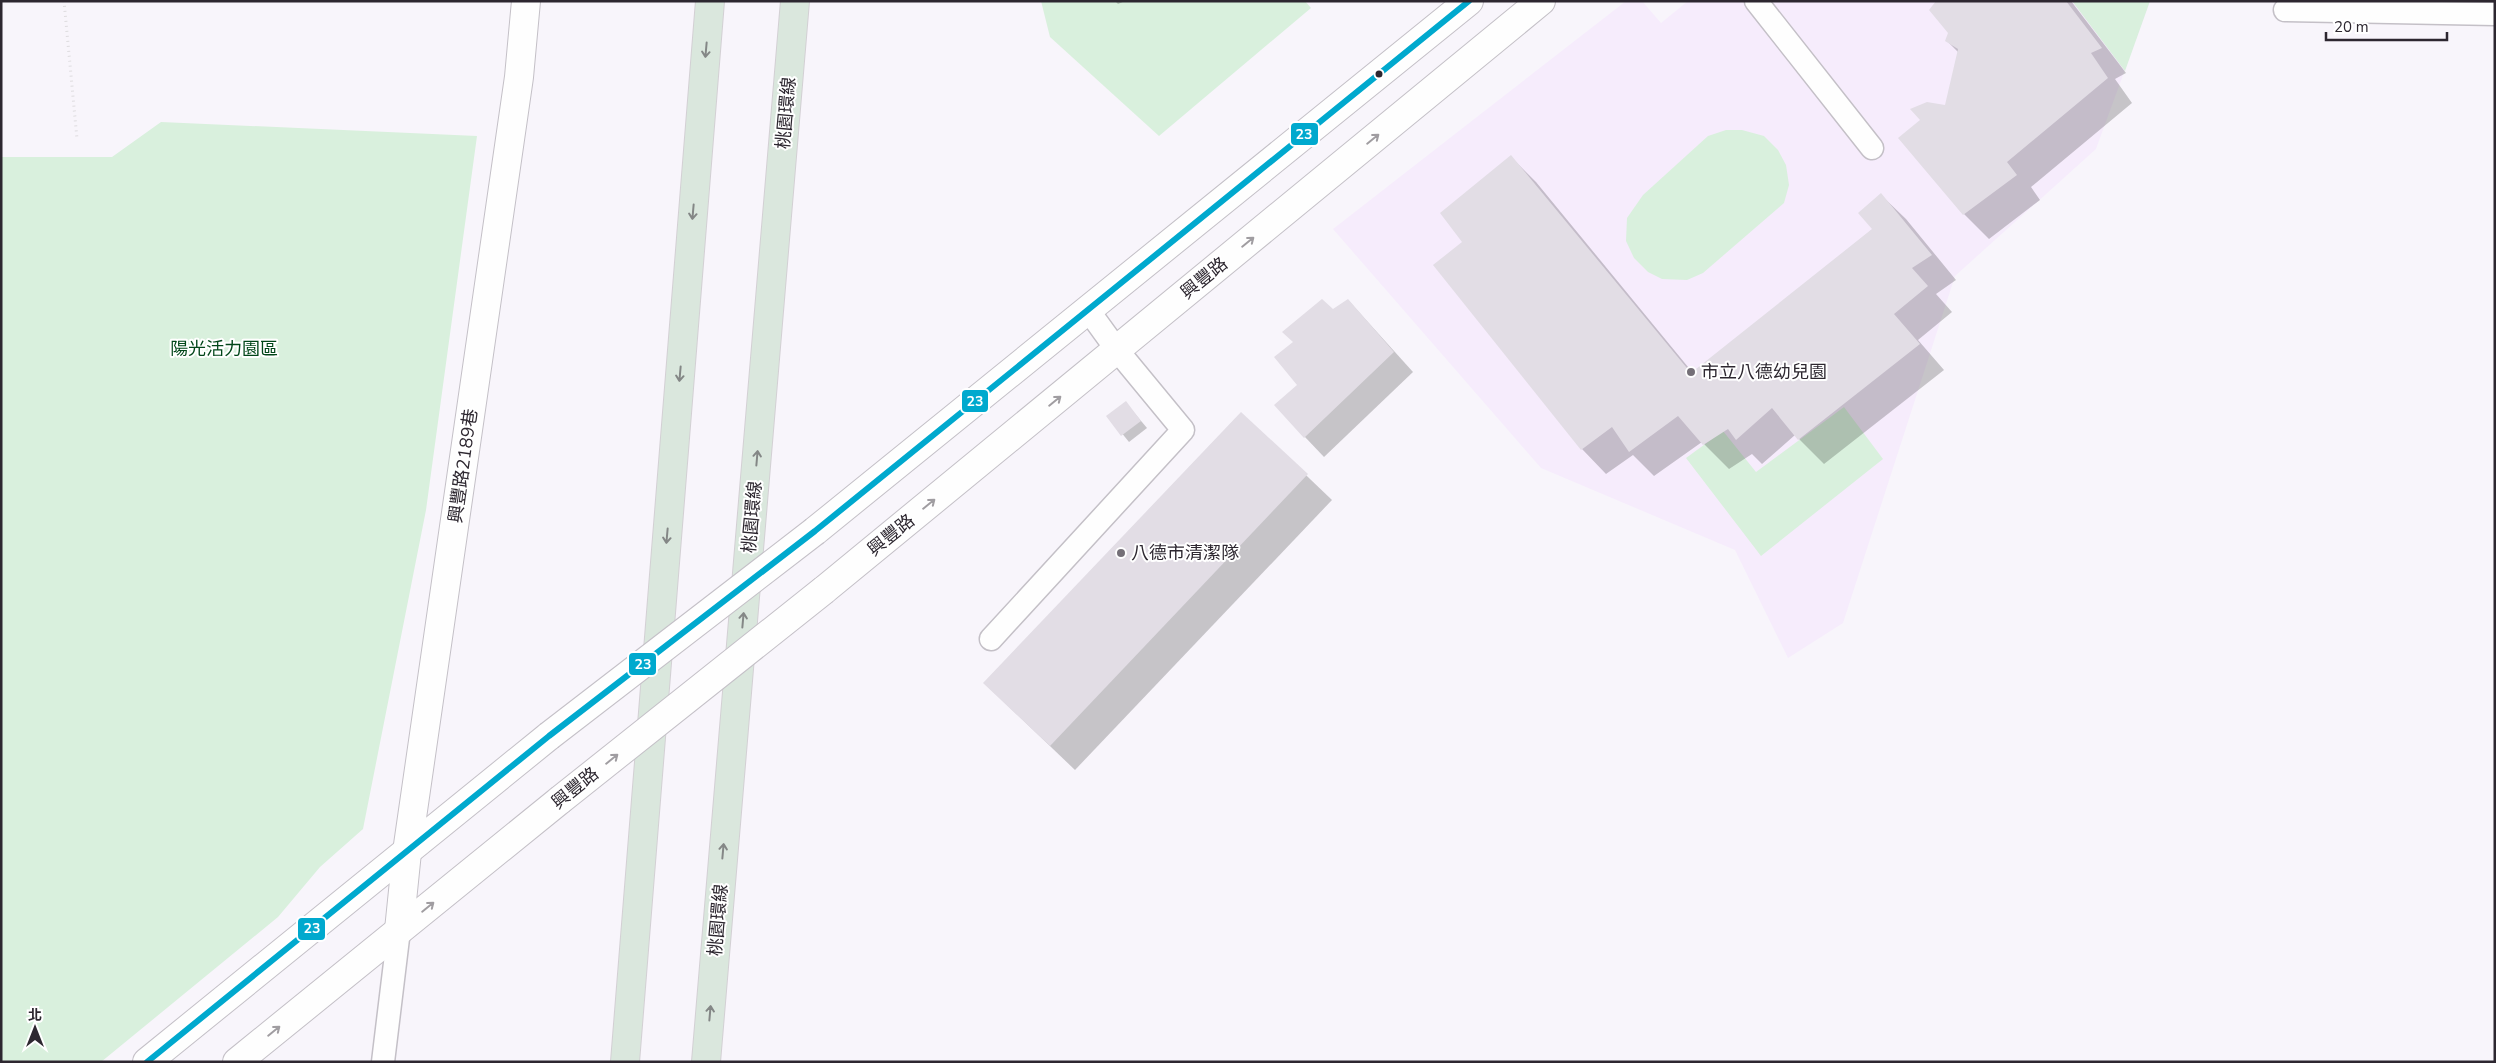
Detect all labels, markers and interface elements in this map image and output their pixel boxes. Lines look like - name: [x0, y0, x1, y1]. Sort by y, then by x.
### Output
- scale bar: [2326, 10, 2447, 42]
- text: 20 m: [2334, 17, 2369, 37]
- one-way arrow: [701, 42, 710, 58]
- unlabelled marker: [1374, 69, 1384, 79]
- street label: 桃園環線: [771, 76, 801, 150]
- line badge: 23: [1290, 122, 1319, 146]
- text: 23: [1296, 125, 1312, 144]
- one-way arrow: [1367, 133, 1380, 144]
- one-way arrow: [688, 204, 697, 220]
- one-way arrow: [1241, 236, 1254, 247]
- street label: 興豐路: [1175, 252, 1233, 304]
- park label: 陽光活力園區: [170, 337, 278, 361]
- place label: 市立八德幼兒園: [1701, 360, 1827, 384]
- one-way arrow: [675, 366, 685, 382]
- marker: 市立八德幼兒園: [1685, 366, 1697, 378]
- line badge: 23: [961, 389, 989, 413]
- text: 23: [967, 392, 983, 411]
- one-way arrow: [1048, 395, 1061, 406]
- street label: 興豐路2189巷: [443, 407, 483, 525]
- one-way arrow: [752, 450, 761, 466]
- street label: 桃園環線: [737, 480, 767, 554]
- one-way arrow: [922, 498, 935, 509]
- street label: 興豐路: [862, 509, 920, 561]
- one-way arrow: [662, 528, 672, 544]
- place label: 八德市清潔隊: [1131, 541, 1239, 565]
- marker: 八德市清潔隊: [1115, 547, 1127, 559]
- one-way arrow: [738, 612, 748, 628]
- line badge: 23: [628, 652, 657, 676]
- text: 23: [635, 655, 651, 674]
- one-way arrow: [605, 754, 618, 765]
- street label: 興豐路: [546, 762, 604, 814]
- one-way arrow: [719, 844, 728, 860]
- street label: 桃園環線: [703, 883, 733, 957]
- one-way arrow: [421, 901, 434, 912]
- line badge: 23: [297, 917, 326, 941]
- text: 23: [304, 919, 320, 938]
- north arrow: [10, 1003, 60, 1053]
- one-way arrow: [705, 1005, 714, 1021]
- text: 北: [28, 1006, 42, 1025]
- one-way arrow: [268, 1026, 281, 1037]

